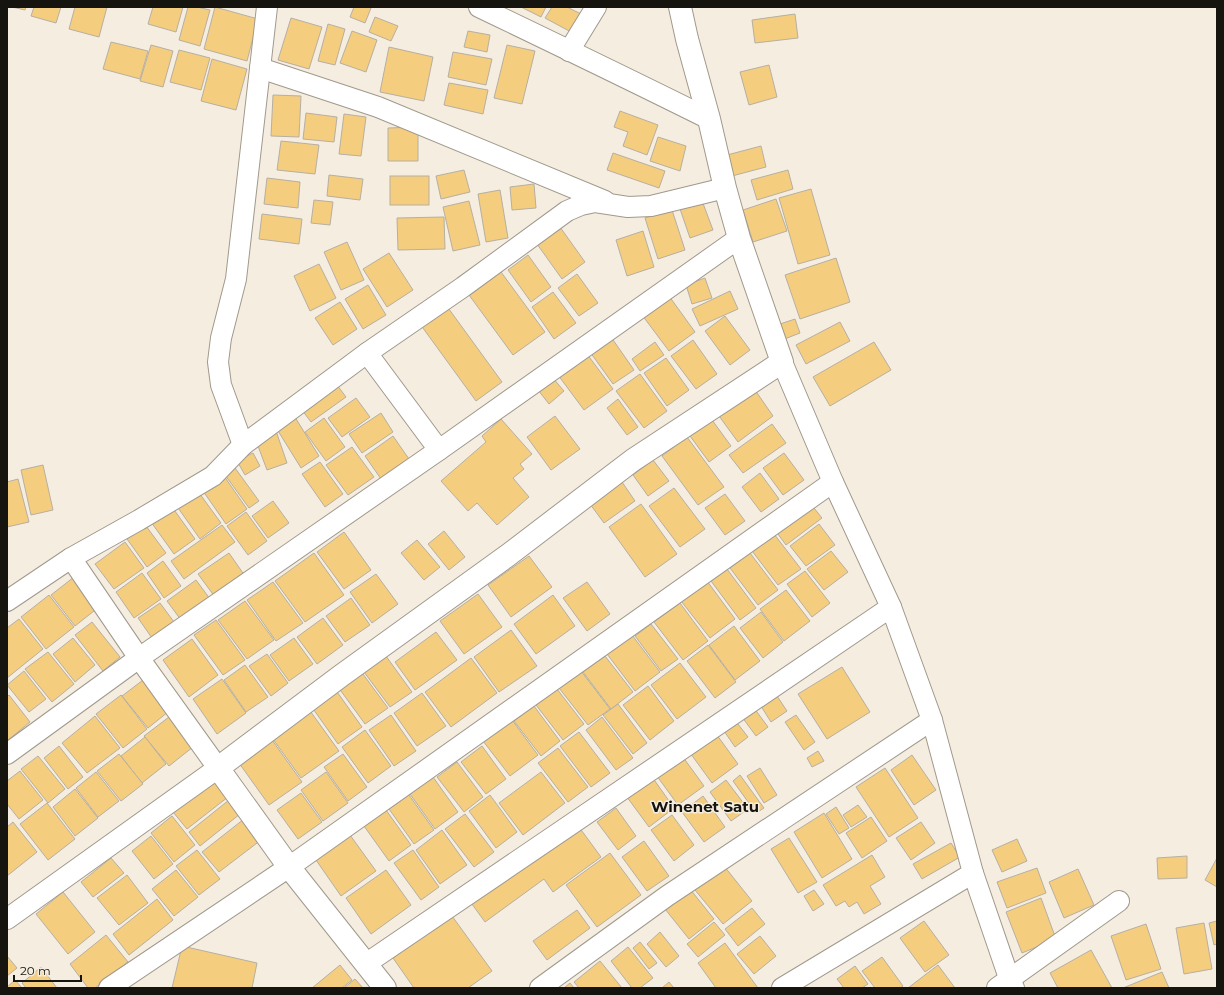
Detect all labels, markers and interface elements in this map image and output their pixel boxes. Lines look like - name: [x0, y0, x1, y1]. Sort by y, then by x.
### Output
- district label: Winenet Satu: [651, 797, 759, 816]
- scale bar: [14, 957, 81, 983]
- text: 20 m: [20, 963, 51, 978]

